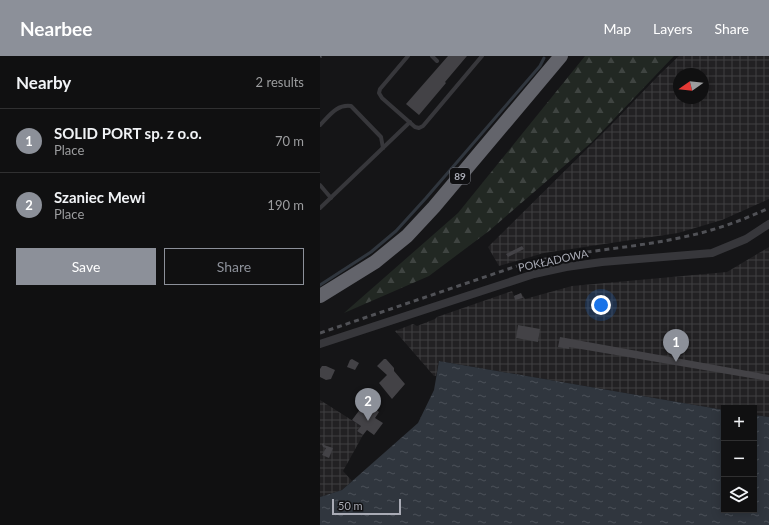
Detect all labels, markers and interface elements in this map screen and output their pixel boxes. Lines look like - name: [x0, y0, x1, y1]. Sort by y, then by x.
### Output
- text: Nearbee: [20, 17, 92, 40]
- text: Map: [603, 20, 631, 37]
- text: Layers: [653, 20, 693, 37]
- text: Share: [715, 20, 749, 37]
- north arrow: [673, 68, 709, 104]
- text: Nearby: [16, 72, 71, 93]
- text: 2 results: [256, 74, 304, 90]
- text: SOLID PORT sp. z o.o.: [54, 124, 202, 142]
- text: 1: [25, 133, 33, 149]
- text: 70 m: [275, 133, 304, 149]
- text: Place: [54, 142, 84, 158]
- road number: 89: [450, 168, 470, 184]
- text: Szaniec Mewi: [54, 188, 145, 206]
- text: 2: [25, 197, 33, 213]
- text: 190 m: [267, 197, 304, 213]
- text: Place: [54, 206, 84, 222]
- street label: POKŁADOWA: [517, 246, 590, 274]
- button: Save: [16, 248, 156, 285]
- button: Share: [164, 248, 304, 285]
- your location: [591, 295, 611, 315]
- pin: 1: [663, 329, 689, 362]
- pin: 2: [355, 388, 381, 421]
- map controls: [721, 405, 757, 513]
- button: +: [721, 405, 757, 441]
- button: −: [721, 441, 757, 477]
- button: layers: [721, 477, 757, 513]
- scale bar: [332, 497, 401, 516]
- text: 50 m: [338, 499, 363, 512]

